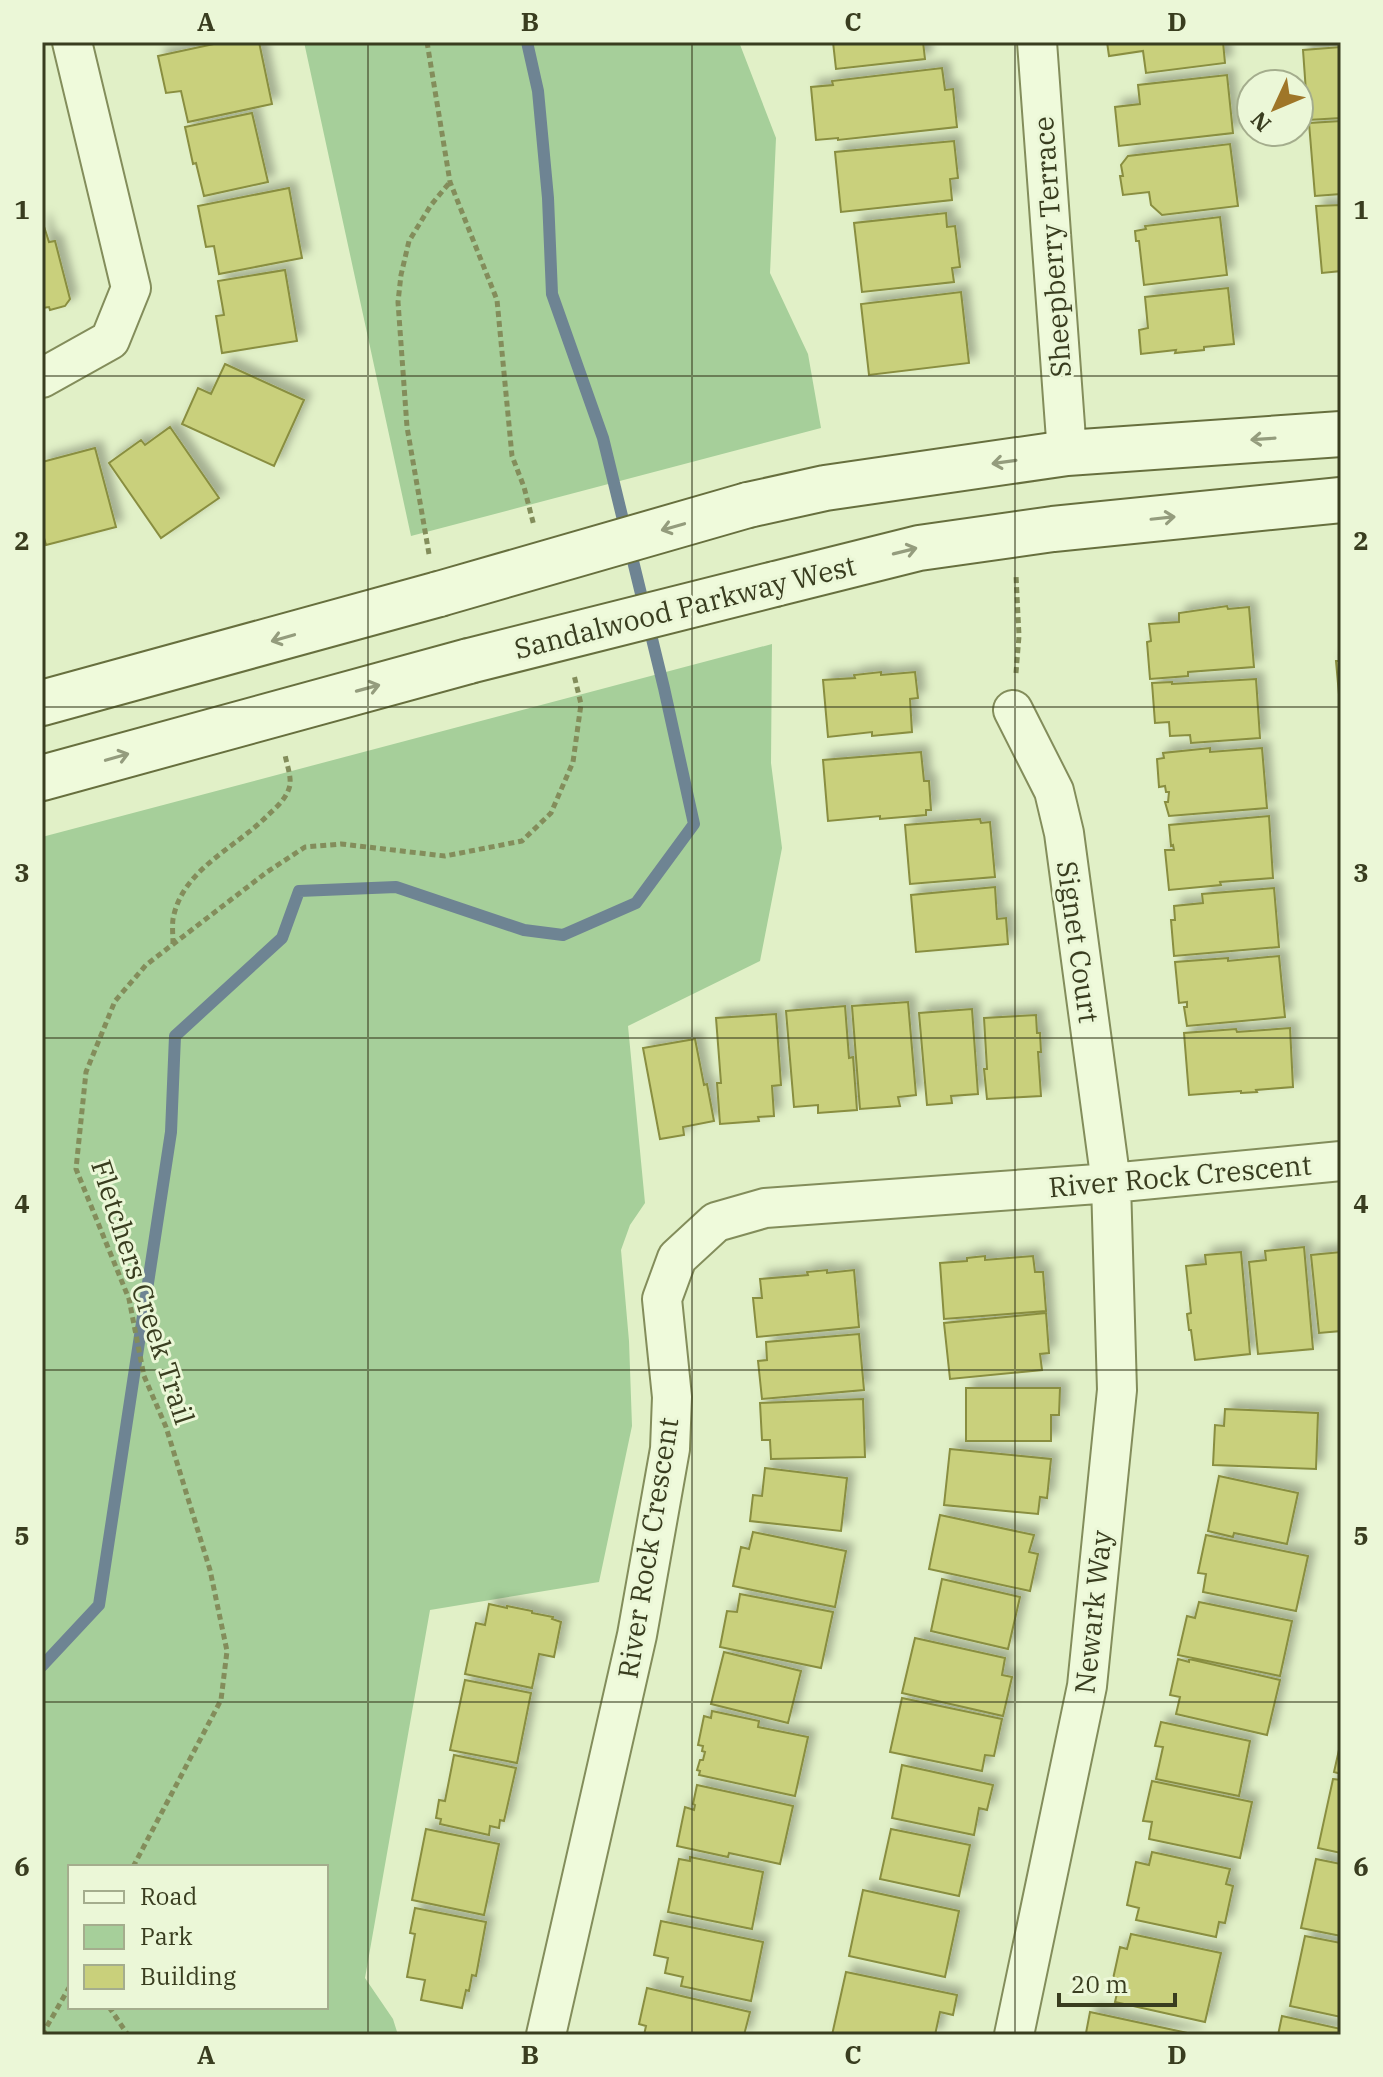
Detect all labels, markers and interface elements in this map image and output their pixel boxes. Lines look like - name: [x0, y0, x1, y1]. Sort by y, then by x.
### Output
- text: A: [197, 4, 215, 38]
- text: B: [521, 4, 539, 38]
- text: C: [844, 4, 862, 38]
- text: D: [1167, 4, 1187, 38]
- north arrow: [1235, 68, 1315, 148]
- text: N: [1244, 106, 1277, 139]
- street label: Sheepberry Terrace: [1024, 115, 1079, 379]
- text: 1: [14, 192, 30, 226]
- text: 1: [1353, 192, 1369, 226]
- one-way arrow: [1250, 432, 1277, 447]
- one-way arrow: [992, 455, 1017, 470]
- one-way arrow: [1149, 510, 1175, 525]
- one-way arrow: [661, 521, 686, 535]
- text: 2: [14, 523, 30, 557]
- text: 2: [1353, 523, 1369, 557]
- one-way arrow: [891, 543, 917, 558]
- street label: Sandalwood Parkway West: [510, 546, 860, 667]
- one-way arrow: [271, 631, 297, 646]
- one-way arrow: [354, 680, 380, 695]
- one-way arrow: [104, 749, 130, 764]
- text: 3: [14, 855, 30, 889]
- text: 3: [1353, 855, 1369, 889]
- street label: Signet Court: [1049, 858, 1108, 1026]
- street label: River Rock Crescent: [1047, 1146, 1313, 1205]
- street label: Fletchers Creek Trail: [83, 1155, 204, 1429]
- text: 4: [14, 1186, 30, 1220]
- text: 4: [1353, 1186, 1369, 1220]
- street label: River Rock Crescent: [609, 1415, 686, 1681]
- text: 5: [14, 1518, 30, 1552]
- text: 5: [1353, 1518, 1369, 1552]
- street label: Newark Way: [1066, 1528, 1119, 1695]
- text: 6: [14, 1849, 30, 1883]
- text: 6: [1353, 1849, 1369, 1883]
- legend: [68, 1865, 328, 2009]
- text: Road: [140, 1880, 197, 1912]
- text: Park: [140, 1920, 192, 1952]
- scale bar: [1059, 1957, 1175, 2007]
- text: Building: [140, 1960, 236, 1992]
- text: 20 m: [1071, 1968, 1128, 2000]
- text: A: [197, 2037, 215, 2071]
- text: B: [521, 2037, 539, 2071]
- text: C: [844, 2037, 862, 2071]
- text: D: [1167, 2037, 1187, 2071]

